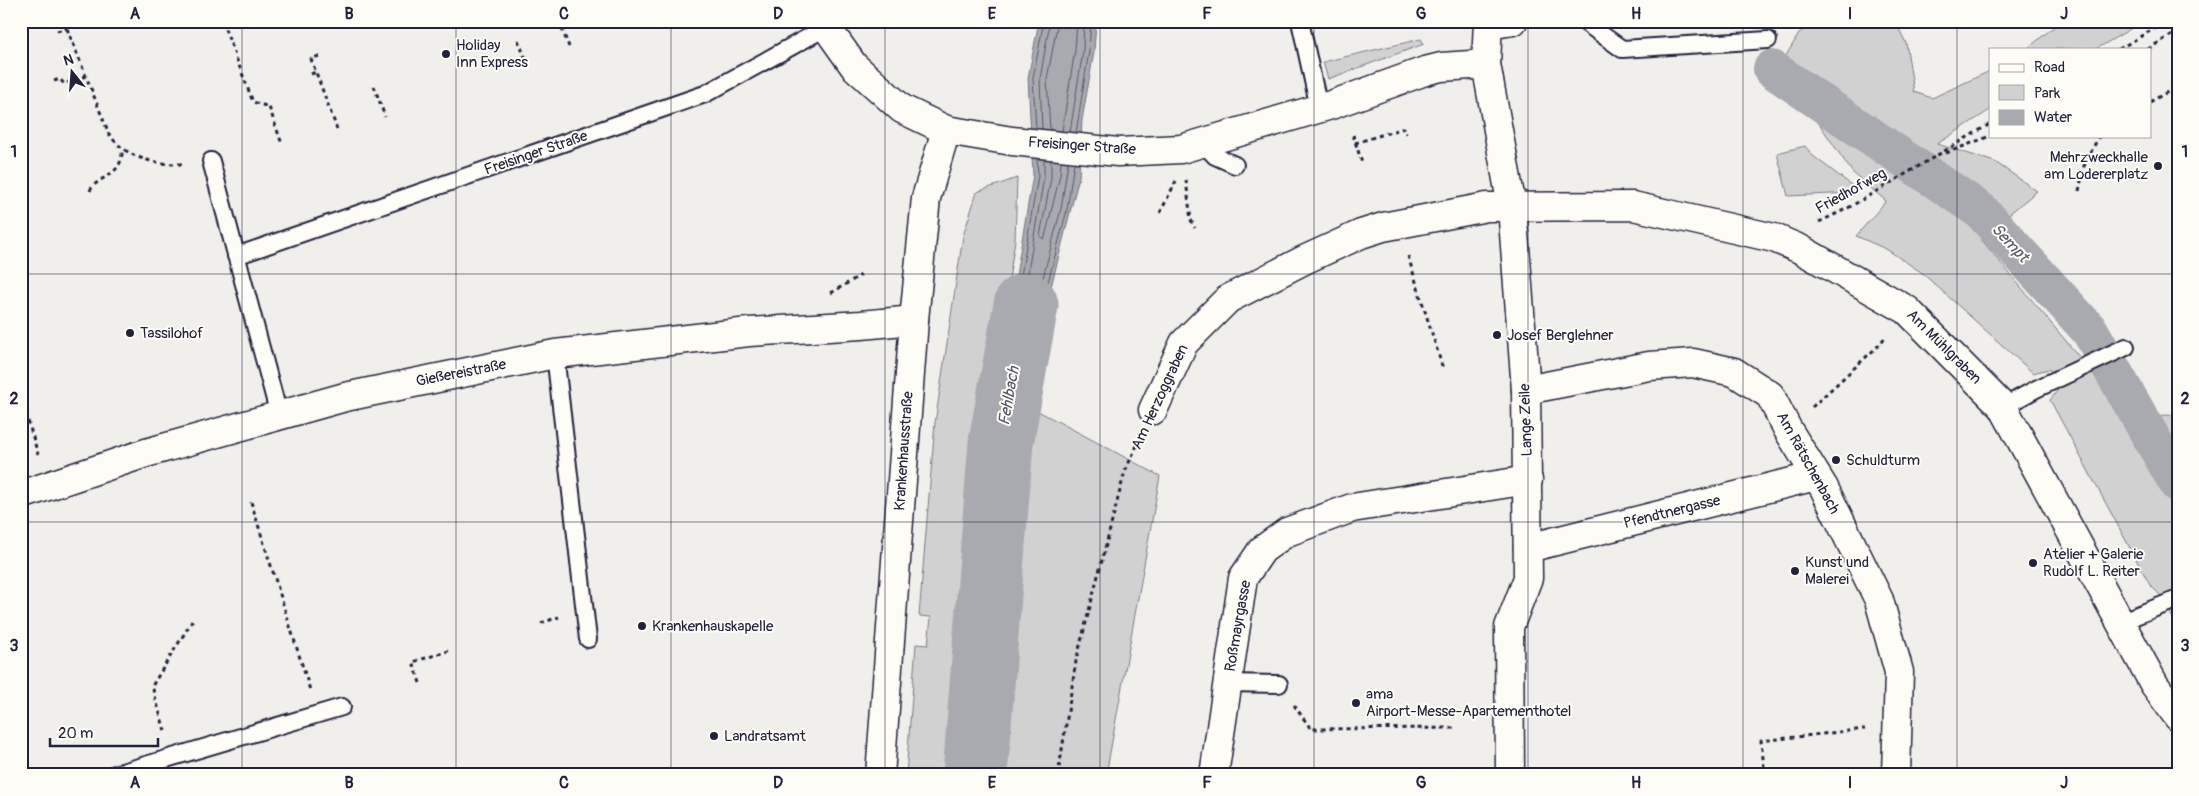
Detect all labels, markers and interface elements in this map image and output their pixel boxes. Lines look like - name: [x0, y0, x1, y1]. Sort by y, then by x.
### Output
- text: A: [130, 4, 141, 24]
- text: B: [344, 4, 354, 24]
- text: C: [559, 4, 569, 24]
- text: D: [773, 4, 783, 24]
- text: E: [988, 4, 997, 24]
- text: F: [1202, 4, 1212, 24]
- text: G: [1416, 4, 1427, 24]
- text: H: [1631, 4, 1641, 24]
- text: I: [1848, 4, 1852, 24]
- text: J: [2060, 4, 2068, 24]
- place label: Holiday Inn Express: [456, 36, 528, 72]
- north arrow: [48, 48, 98, 98]
- marker: Holiday Inn Express: [440, 48, 452, 60]
- legend: [1989, 48, 2152, 138]
- text: N: [61, 51, 75, 70]
- text: Road: [2034, 58, 2065, 77]
- text: Park: [2034, 84, 2061, 103]
- text: Water: [2034, 108, 2073, 127]
- street label: Freisinger Straße: [482, 126, 591, 180]
- street label: Freisinger Straße: [1027, 133, 1137, 159]
- text: 1: [11, 142, 17, 162]
- text: 1: [2182, 142, 2188, 162]
- place label: Mehrzweckhalle am Lodererplatz: [2044, 148, 2149, 184]
- marker: Mehrzweckhalle am Lodererplatz: [2152, 160, 2164, 172]
- street label: Friedhofweg: [1812, 164, 1890, 218]
- water label: Sempt: [1987, 220, 2034, 268]
- street label: Am Mühlgraben: [1903, 306, 1985, 388]
- place label: Tassilohof: [140, 324, 203, 343]
- place label: Josef Berglehner: [1507, 326, 1614, 345]
- marker: Tassilohof: [124, 327, 136, 339]
- marker: Josef Berglehner: [1491, 329, 1503, 341]
- street label: Am Herzoggraben: [1127, 341, 1193, 453]
- street label: Gießereistraße: [414, 355, 508, 391]
- water label: Fehlbach: [994, 364, 1024, 427]
- street label: Lange Zeile: [1515, 383, 1537, 457]
- text: 2: [10, 389, 19, 409]
- text: 2: [2181, 389, 2190, 409]
- street label: Krankenhausstraße: [890, 390, 918, 511]
- street label: Am Rätschenbach: [1772, 409, 1844, 517]
- place label: Schuldturm: [1846, 451, 1920, 470]
- marker: Schuldturm: [1830, 454, 1842, 466]
- street label: Pfendtnergasse: [1622, 491, 1723, 533]
- place label: Atelier + Galerie Rudolf L. Reiter: [2043, 545, 2144, 581]
- place label: Kunst und Malerei: [1805, 553, 1869, 589]
- marker: Atelier + Galerie Rudolf L. Reiter: [2027, 557, 2039, 569]
- marker: Kunst und Malerei: [1789, 565, 1801, 577]
- street label: Roßmayrgasse: [1221, 578, 1255, 673]
- place label: Krankenhauskapelle: [652, 617, 774, 636]
- marker: Krankenhauskapelle: [636, 620, 648, 632]
- text: 3: [10, 636, 19, 656]
- text: 3: [2181, 636, 2190, 656]
- place label: ama Airport-Messe-Apartementhotel: [1366, 685, 1571, 721]
- marker: ama Airport-Messe-Apartementhotel: [1350, 697, 1362, 709]
- scale bar: [50, 716, 158, 748]
- text: 20 m: [58, 724, 93, 743]
- place label: Landratsamt: [724, 727, 807, 746]
- marker: Landratsamt: [708, 730, 720, 742]
- text: A: [130, 773, 141, 793]
- text: B: [344, 773, 354, 793]
- text: C: [559, 773, 569, 793]
- text: D: [773, 773, 783, 793]
- text: E: [988, 773, 997, 793]
- text: F: [1202, 773, 1212, 793]
- text: G: [1416, 773, 1427, 793]
- text: H: [1631, 773, 1641, 793]
- text: I: [1848, 773, 1852, 793]
- text: J: [2060, 773, 2068, 793]

